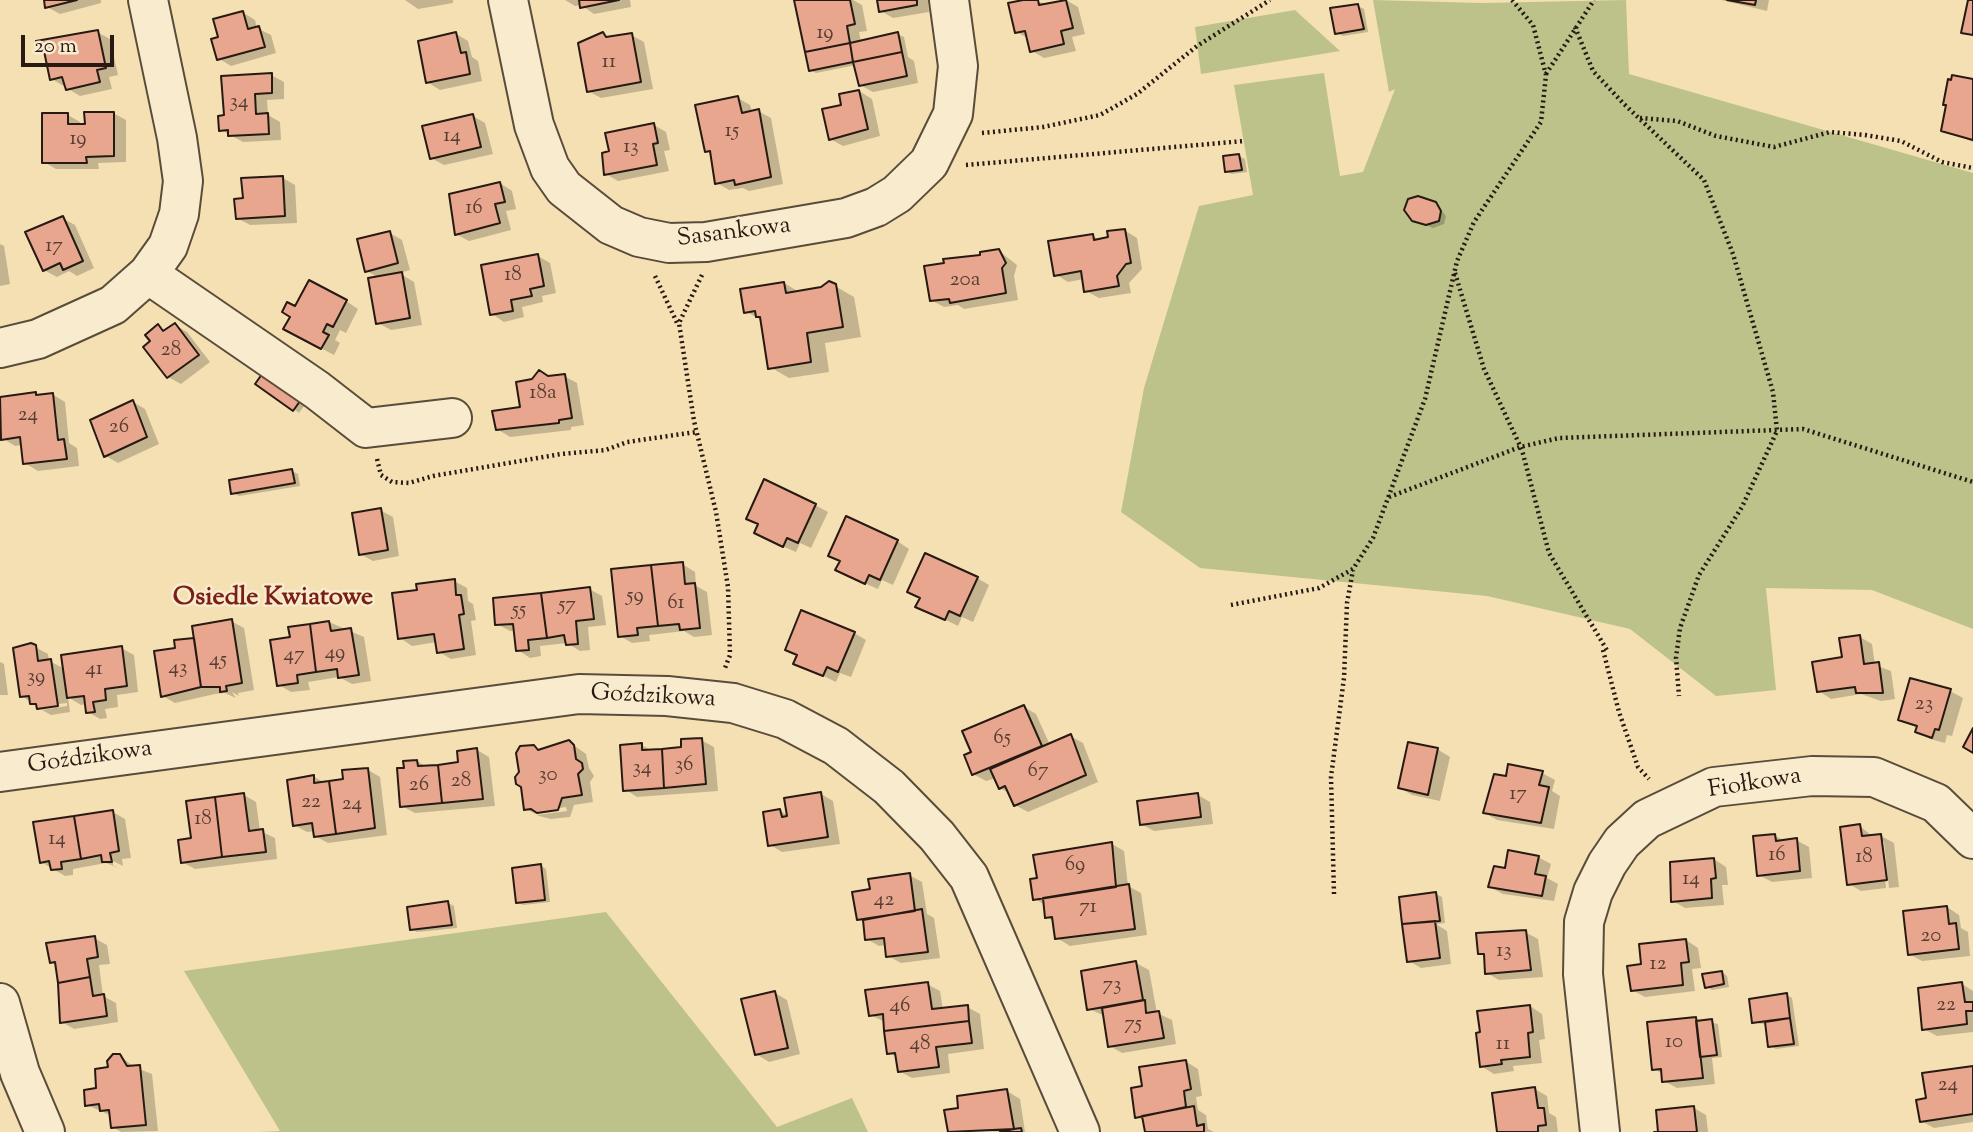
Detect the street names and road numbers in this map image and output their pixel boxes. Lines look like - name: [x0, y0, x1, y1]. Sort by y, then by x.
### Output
- street label: Sasankowa: [676, 213, 792, 255]
- street label: Goździkowa: [590, 680, 716, 716]
- street label: Goździkowa: [26, 736, 154, 782]
- street label: Fiołkowa: [1706, 763, 1804, 807]

